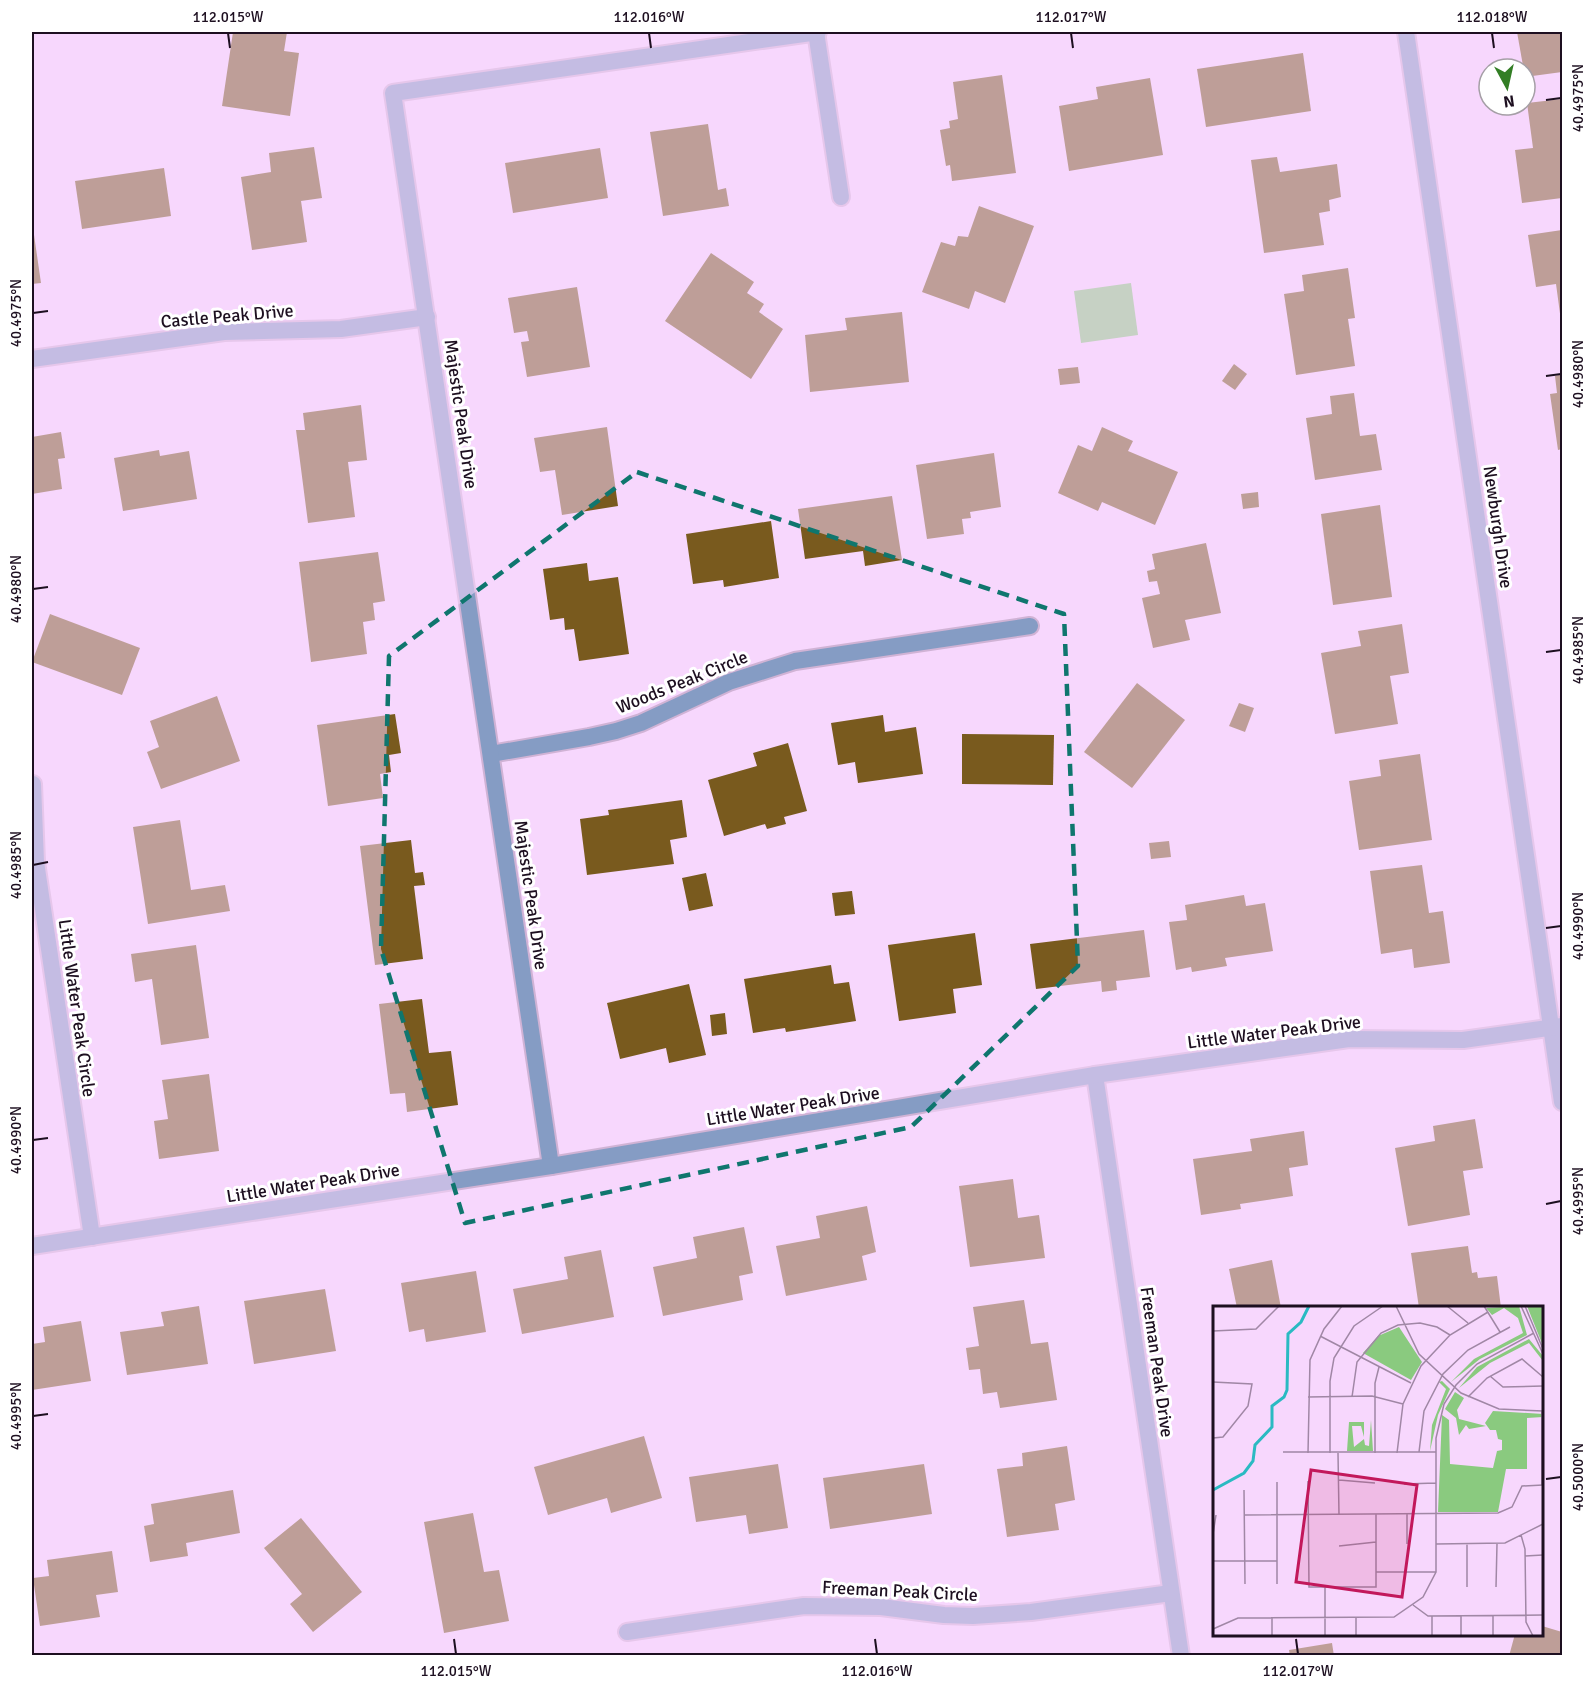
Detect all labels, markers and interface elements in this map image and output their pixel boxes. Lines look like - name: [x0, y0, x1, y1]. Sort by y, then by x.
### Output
- text: 112.015°W: [193, 8, 264, 26]
- text: 112.016°W: [614, 8, 685, 26]
- text: 112.017°W: [1036, 8, 1107, 26]
- text: 112.018°W: [1457, 8, 1528, 26]
- north arrow: [1477, 57, 1537, 117]
- text: 40.4975°N: [1569, 64, 1587, 132]
- text: N: [1502, 90, 1516, 112]
- text: 40.4975°N: [7, 279, 25, 347]
- street label: Castle Peak Drive: [160, 299, 294, 333]
- street label: Majestic Peak Drive: [440, 338, 482, 490]
- text: 40.4980°N: [1569, 340, 1587, 408]
- street label: Newburgh Drive: [1479, 464, 1517, 590]
- text: 40.4980°N: [7, 555, 25, 623]
- text: 40.4985°N: [1569, 616, 1587, 684]
- street label: Woods Peak Circle: [613, 646, 751, 718]
- street label: Majestic Peak Drive: [510, 819, 552, 971]
- text: 40.4985°N: [7, 831, 25, 899]
- text: 40.4990°N: [1569, 892, 1587, 960]
- street label: Little Water Peak Circle: [54, 918, 100, 1098]
- street label: Little Water Peak Drive: [1186, 1010, 1362, 1054]
- street label: Little Water Peak Drive: [705, 1081, 881, 1131]
- text: 40.4990°N: [7, 1106, 25, 1174]
- street label: Little Water Peak Drive: [225, 1158, 401, 1208]
- text: 40.4995°N: [1569, 1167, 1587, 1235]
- street label: Freeman Peak Drive: [1136, 1285, 1178, 1439]
- inset map: [1213, 1306, 1543, 1636]
- text: 40.4995°N: [7, 1382, 25, 1450]
- text: 40.5000°N: [1569, 1443, 1587, 1511]
- street label: Freeman Peak Circle: [822, 1576, 978, 1606]
- text: 112.015°W: [421, 1662, 492, 1680]
- text: 112.016°W: [842, 1662, 913, 1680]
- text: 112.017°W: [1263, 1662, 1334, 1680]

